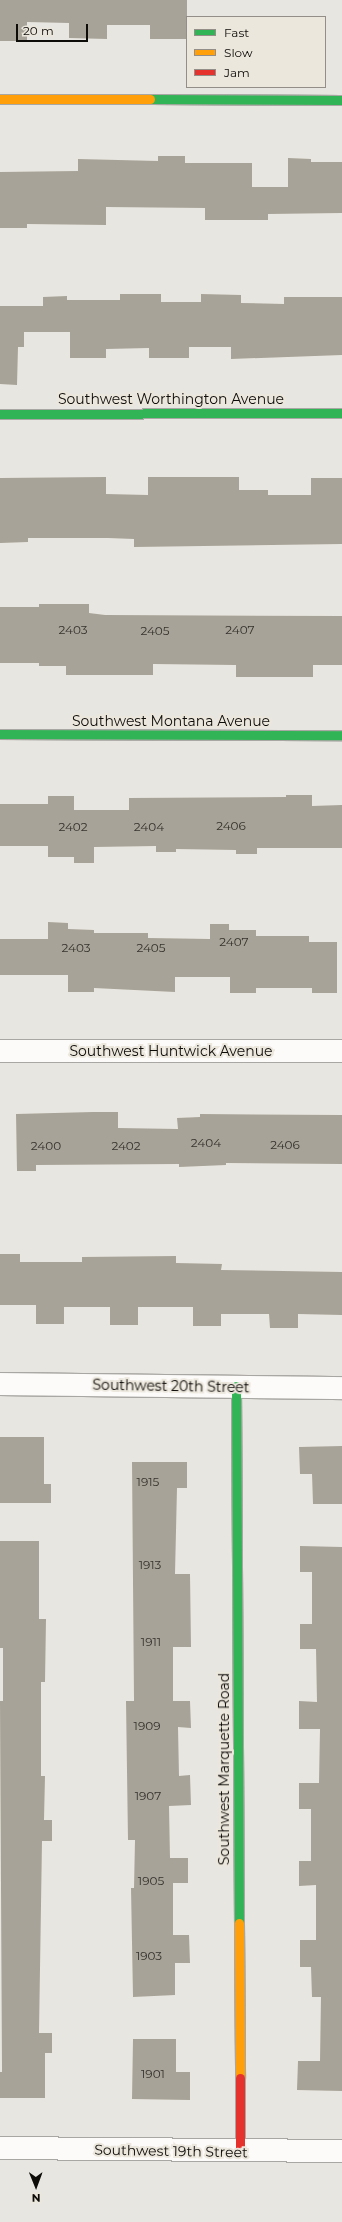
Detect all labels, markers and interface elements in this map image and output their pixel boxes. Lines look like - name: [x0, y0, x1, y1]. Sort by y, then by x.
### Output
- scale bar: [18, 16, 90, 42]
- legend: [186, 16, 326, 88]
- text: 20 m: [23, 23, 54, 38]
- text: Fast: [224, 25, 249, 40]
- text: Slow: [224, 45, 253, 60]
- text: Jam: [224, 65, 250, 80]
- street label: Southwest Worthington Avenue: [58, 391, 284, 407]
- house number: 2403: [58, 623, 88, 637]
- house number: 2407: [225, 623, 255, 637]
- house number: 2405: [140, 624, 170, 638]
- street label: Southwest Montana Avenue: [72, 713, 270, 729]
- house number: 2406: [216, 819, 246, 833]
- house number: 2402: [58, 820, 88, 834]
- house number: 2404: [134, 820, 164, 834]
- house number: 2407: [219, 935, 249, 949]
- house number: 2403: [61, 941, 91, 955]
- house number: 2405: [136, 941, 166, 955]
- street label: Southwest Huntwick Avenue: [69, 1043, 273, 1059]
- house number: 2404: [191, 1136, 221, 1150]
- house number: 2406: [270, 1138, 300, 1152]
- house number: 2400: [31, 1139, 61, 1153]
- house number: 2402: [111, 1139, 141, 1153]
- street label: Southwest 20th Street: [92, 1376, 250, 1396]
- house number: 1915: [137, 1475, 159, 1489]
- house number: 1913: [139, 1558, 161, 1572]
- house number: 1911: [141, 1635, 161, 1649]
- street label: Southwest Marquette Road: [216, 1673, 232, 1865]
- house number: 1909: [134, 1719, 160, 1733]
- house number: 1907: [135, 1789, 161, 1803]
- house number: 1905: [138, 1874, 164, 1888]
- house number: 1903: [136, 1949, 162, 1963]
- house number: 1901: [141, 2067, 165, 2081]
- street label: Southwest 19th Street: [94, 2141, 248, 2161]
- north arrow: [16, 2166, 56, 2206]
- text: N: [32, 2191, 41, 2205]

